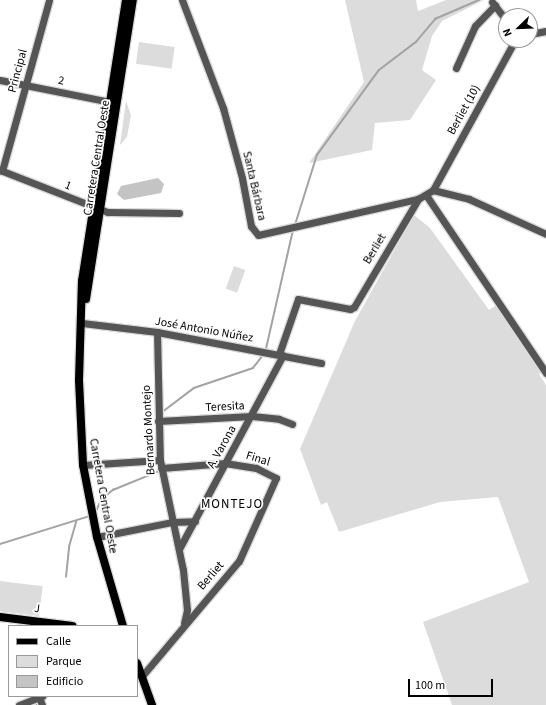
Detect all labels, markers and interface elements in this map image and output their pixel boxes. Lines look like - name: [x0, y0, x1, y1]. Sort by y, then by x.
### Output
- north arrow: [498, 8, 538, 48]
- text: N: [499, 26, 516, 39]
- street label: Principal: [5, 48, 31, 94]
- street label: 2: [57, 73, 65, 89]
- street label: Berliet (10): [444, 83, 484, 137]
- street label: Carretera Central Oeste: [81, 99, 113, 217]
- street label: Santa Bárbara: [239, 150, 269, 222]
- street label: 1: [63, 178, 73, 194]
- street label: Berliet: [360, 231, 390, 267]
- street label: José Antonio Núñez: [154, 314, 254, 346]
- street label: Bernardo Montejo: [139, 384, 159, 476]
- street label: Teresita: [205, 399, 245, 415]
- street label: A. Varona: [204, 423, 240, 471]
- street label: Carretera Central Oeste: [86, 437, 120, 555]
- street label: Final: [244, 449, 272, 469]
- district label: MONTEJO: [201, 496, 263, 512]
- street label: Berliet: [195, 559, 227, 593]
- street label: J: [33, 602, 41, 616]
- legend: [8, 625, 138, 697]
- text: Calle: [46, 633, 71, 650]
- text: Parque: [46, 653, 82, 670]
- scale bar: [410, 671, 495, 697]
- text: Edificio: [46, 673, 83, 690]
- text: 100 m: [415, 677, 445, 694]

